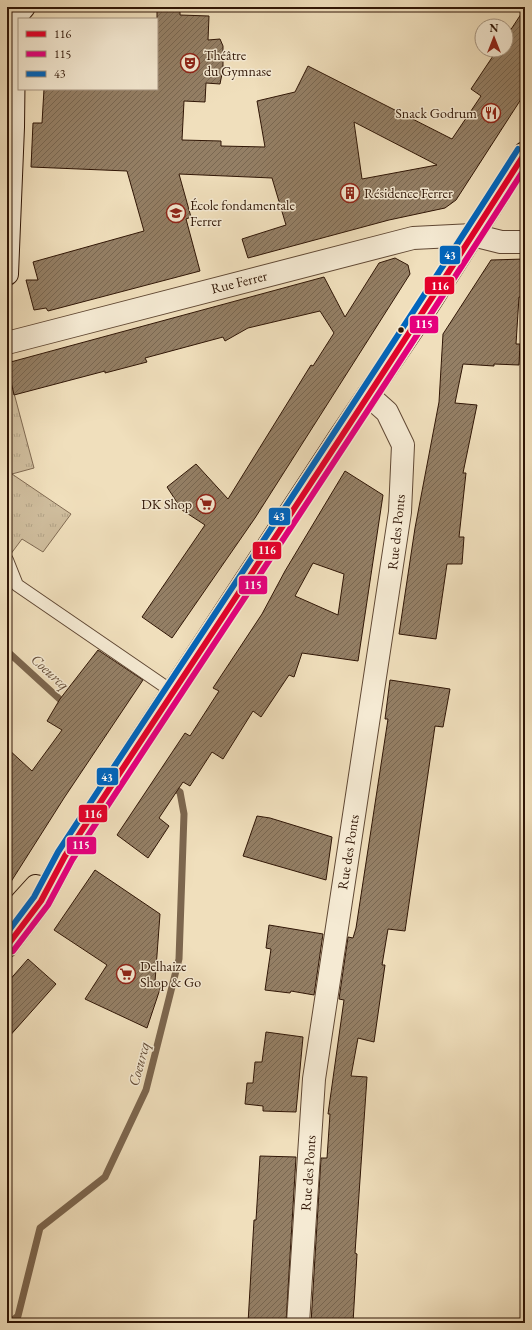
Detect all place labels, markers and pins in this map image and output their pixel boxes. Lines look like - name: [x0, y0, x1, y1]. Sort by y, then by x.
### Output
- place label: Théâtre du Gymnase: [204, 46, 272, 80]
- theatre icon: Théâtre du Gymnase: [179, 52, 201, 74]
- restaurant icon: Snack Godrum: [480, 102, 502, 124]
- place label: Snack Godrum: [395, 104, 477, 122]
- building icon: Résidence Ferrer: [339, 182, 361, 204]
- place label: Résidence Ferrer: [364, 184, 453, 202]
- place label: École fondamentale Ferrer: [190, 196, 295, 230]
- school or university icon: École fondamentale Ferrer: [165, 202, 187, 224]
- unlabelled marker: [396, 325, 406, 335]
- supermarket icon: DK Shop: [195, 493, 217, 515]
- place label: DK Shop: [141, 495, 192, 513]
- place label: Delhaize Shop & Go: [140, 957, 201, 991]
- supermarket icon: Delhaize Shop & Go: [115, 963, 137, 985]

